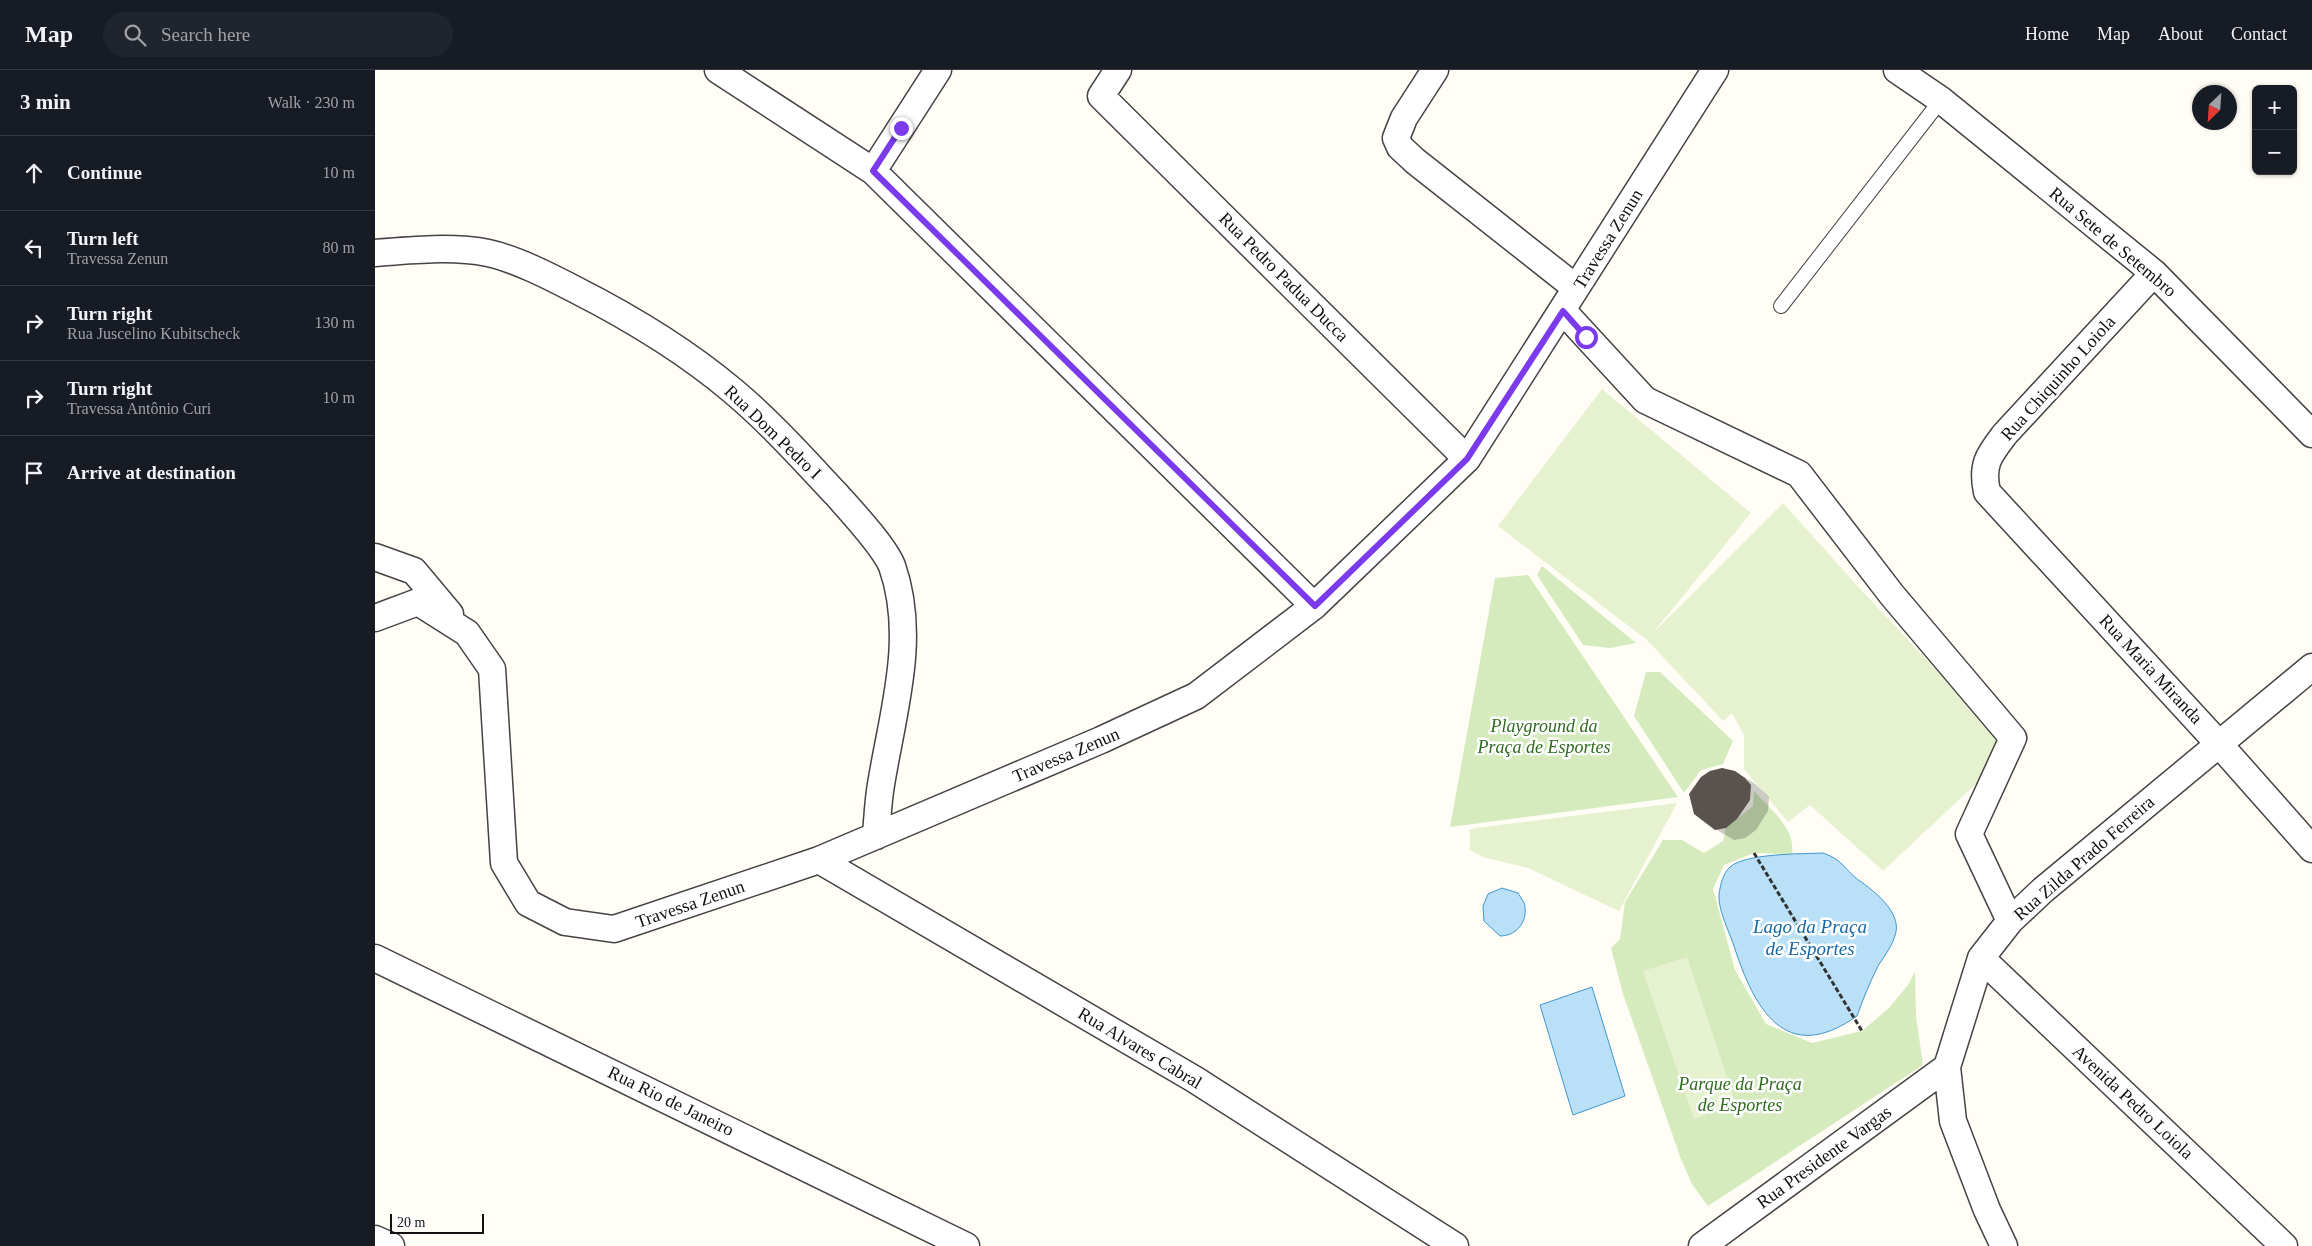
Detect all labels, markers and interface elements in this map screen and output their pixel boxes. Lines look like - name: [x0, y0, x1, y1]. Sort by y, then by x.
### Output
- search box: [103, 12, 453, 57]
- text: Map: [25, 21, 73, 47]
- icon: search: [121, 21, 149, 49]
- text: Search here: [161, 24, 250, 45]
- text: Home: [2025, 24, 2069, 44]
- text: Map: [2097, 24, 2130, 44]
- text: About: [2158, 24, 2203, 44]
- text: Contact: [2231, 24, 2287, 44]
- north arrow: [2192, 85, 2237, 130]
- map controls: [2252, 85, 2297, 175]
- button: +: [2252, 85, 2297, 130]
- text: 3 min: [20, 90, 71, 114]
- text: Walk · 230 m: [268, 94, 355, 111]
- route end: [890, 117, 913, 140]
- button: −: [2252, 130, 2297, 175]
- icon: ahead: [20, 159, 48, 187]
- text: Continue: [67, 162, 142, 183]
- text: 10 m: [323, 164, 355, 181]
- street label: Rua Sete de Setembro: [2045, 183, 2181, 301]
- street label: Travessa Zenun: [1569, 185, 1647, 293]
- street label: Rua Pedro Padua Ducca: [1215, 208, 1353, 346]
- text: Turn left: [67, 228, 139, 249]
- icon: left: [20, 234, 48, 262]
- text: 80 m: [323, 239, 355, 256]
- text: Travessa Zenun: [67, 250, 168, 267]
- text: Turn right: [67, 303, 152, 324]
- icon: right: [20, 309, 48, 337]
- street label: Rua Chiquinho Loiola: [1997, 311, 2119, 445]
- text: 130 m: [315, 314, 355, 331]
- text: Rua Juscelino Kubitscheck: [67, 325, 240, 342]
- route start: [1575, 326, 1598, 349]
- text: Turn right: [67, 378, 152, 399]
- street label: Rua Dom Pedro I: [721, 381, 825, 483]
- icon: right: [20, 384, 48, 412]
- text: 10 m: [323, 389, 355, 406]
- text: Travessa Antônio Curi: [67, 400, 211, 417]
- icon: arrive: [20, 459, 48, 487]
- text: Arrive at destination: [67, 462, 236, 483]
- street label: Rua Maria Miranda: [2095, 610, 2207, 728]
- park label: Playground da Praça de Esportes: [1477, 716, 1610, 757]
- street label: Travessa Zenun: [1010, 724, 1122, 786]
- street label: Rua Zilda Prado Ferreira: [2010, 792, 2158, 924]
- street label: Travessa Zenun: [633, 876, 747, 932]
- water label: Lago da Praça de Esportes: [1752, 916, 1867, 959]
- street label: Rua Alvares Cabral: [1074, 1003, 1206, 1093]
- street label: Avenida Pedro Loiola: [2069, 1041, 2197, 1163]
- street label: Rua Rio de Janeiro: [605, 1062, 737, 1140]
- park label: Parque da Praça de Esportes: [1677, 1074, 1802, 1115]
- street label: Rua Presidente Vargas: [1753, 1102, 1895, 1212]
- scale bar: [390, 1211, 484, 1234]
- text: 20 m: [397, 1215, 425, 1230]

